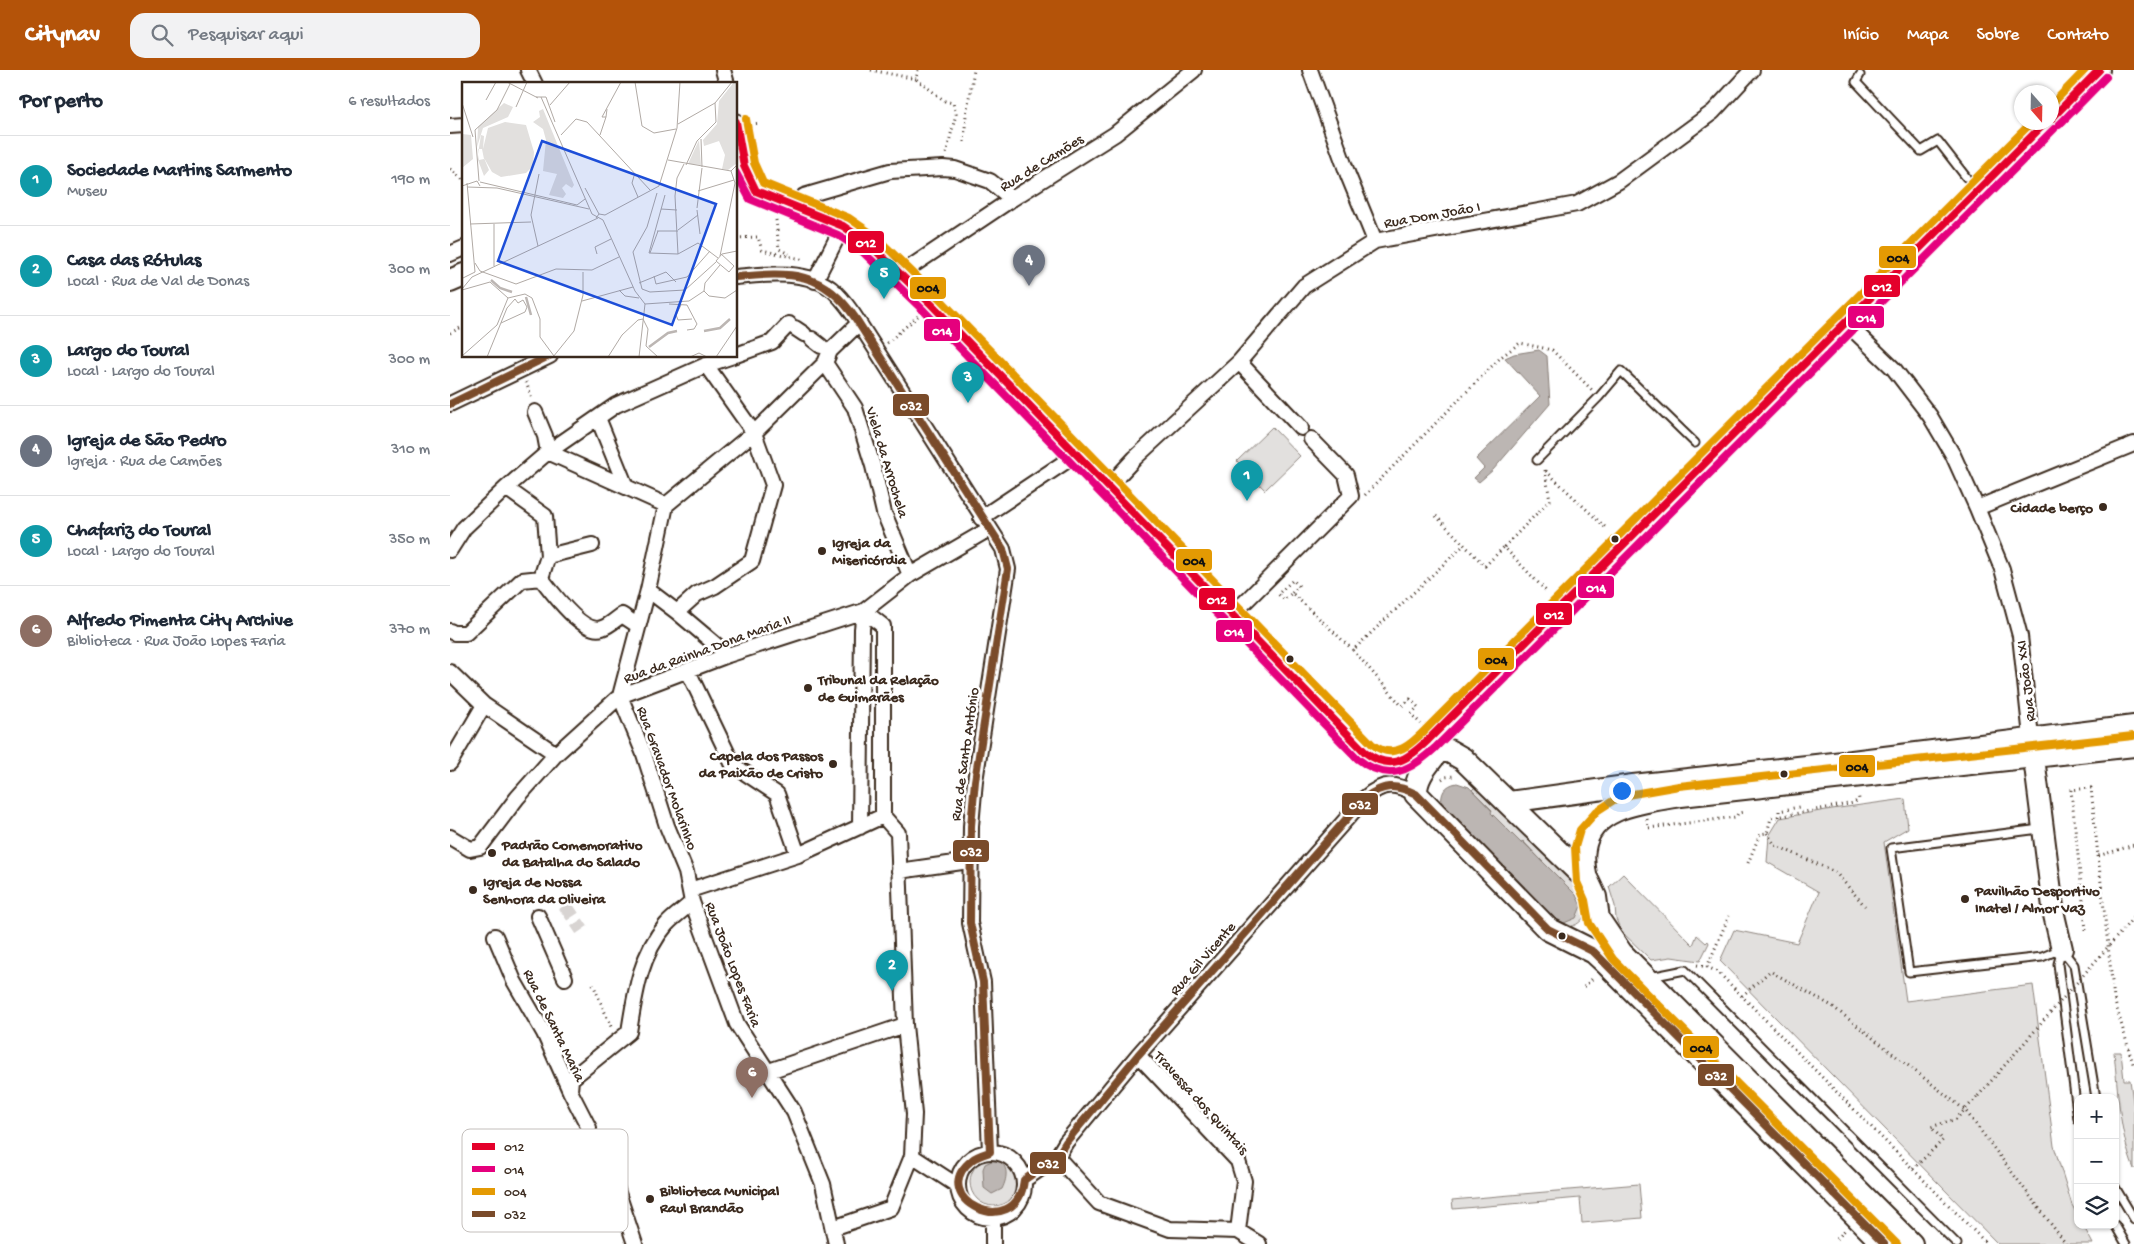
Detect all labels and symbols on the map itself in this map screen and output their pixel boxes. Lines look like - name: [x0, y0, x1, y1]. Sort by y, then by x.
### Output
- inset map: [462, 82, 738, 358]
- north arrow: [2014, 85, 2059, 130]
- street label: Rua de Camões: [997, 131, 1088, 197]
- street label: Rua Dom João I: [1383, 199, 1482, 233]
- line badge: 012: [847, 230, 885, 254]
- text: 012: [856, 236, 876, 253]
- pin: 4: [1013, 245, 1045, 286]
- line badge: 004: [1878, 245, 1917, 269]
- text: 004: [1887, 251, 1910, 268]
- pin: 5: [868, 258, 900, 299]
- line badge: 012: [1863, 274, 1901, 298]
- line badge: 004: [909, 276, 947, 300]
- text: 012: [1872, 280, 1892, 297]
- text: 004: [917, 281, 940, 298]
- line badge: 014: [1847, 305, 1885, 329]
- text: 014: [1856, 311, 1876, 328]
- line badge: 014: [923, 318, 961, 342]
- text: 014: [932, 324, 952, 341]
- pin: 3: [952, 362, 984, 403]
- line badge: 032: [892, 393, 930, 417]
- text: 032: [900, 399, 922, 416]
- street label: Viela da Arrochela: [860, 404, 912, 521]
- pin: 1: [1231, 460, 1263, 501]
- place label: Cidade berço: [2010, 500, 2093, 518]
- marker: Cidade berço: [2097, 501, 2109, 513]
- unlabelled marker: [1610, 534, 1620, 544]
- place label: Igreja da Misericórdia: [832, 535, 907, 570]
- marker: Igreja da Misericórdia: [816, 545, 828, 557]
- line badge: 004: [1175, 548, 1213, 572]
- text: 004: [1183, 554, 1206, 571]
- line badge: 014: [1577, 575, 1615, 599]
- text: 014: [1586, 581, 1606, 598]
- line badge: 012: [1198, 587, 1236, 611]
- text: 012: [1207, 593, 1227, 610]
- line badge: 012: [1535, 602, 1573, 626]
- text: 012: [1544, 608, 1564, 625]
- street label: Rua da Rainha Dona Maria II: [621, 611, 794, 689]
- line badge: 014: [1215, 619, 1253, 643]
- text: 014: [1224, 625, 1244, 642]
- street label: Rua João XXI: [2013, 639, 2041, 722]
- line badge: 004: [1477, 647, 1515, 671]
- text: 004: [1485, 653, 1508, 670]
- unlabelled marker: [1285, 654, 1295, 664]
- place label: Tribunal da Relação de Guimarães: [817, 672, 939, 707]
- marker: Tribunal da Relação de Guimarães: [802, 682, 814, 694]
- street label: Rua de Santo António: [948, 686, 984, 822]
- street label: Rua Gravador Molarinho: [632, 704, 701, 853]
- place label: Capela dos Passos da Paixão de Cristo: [699, 748, 824, 783]
- line badge: 004: [1838, 754, 1876, 778]
- marker: Capela dos Passos da Paixão de Cristo: [827, 758, 839, 770]
- text: 004: [1846, 760, 1869, 777]
- unlabelled marker: [1779, 769, 1789, 779]
- your location: [1609, 778, 1635, 804]
- line badge: 032: [1341, 792, 1379, 816]
- text: 032: [1349, 798, 1371, 815]
- place label: Padrão Comemorativo da Batalha do Salado: [501, 837, 643, 872]
- line badge: 032: [952, 839, 990, 863]
- text: 032: [960, 845, 982, 862]
- marker: Padrão Comemorativo da Batalha do Salado: [486, 847, 498, 859]
- place label: Igreja de Nossa Senhora da Oliveira: [483, 874, 606, 909]
- place label: Pavilhão Desportivo Inatel / Almor Vaz: [1974, 883, 2100, 918]
- marker: Igreja de Nossa Senhora da Oliveira: [467, 884, 479, 896]
- marker: Pavilhão Desportivo Inatel / Almor Vaz: [1959, 893, 1971, 905]
- street label: Rua João Lopes Faria: [700, 900, 765, 1030]
- street label: Rua Gil Vicente: [1167, 919, 1241, 1000]
- unlabelled marker: [1557, 931, 1567, 941]
- pin: 2: [876, 950, 908, 991]
- street label: Rua de Santa Maria: [518, 967, 589, 1086]
- line badge: 004: [1682, 1035, 1720, 1059]
- text: 004: [1690, 1041, 1713, 1058]
- street label: Travessa dos Quintais: [1149, 1047, 1252, 1159]
- pin: 6: [736, 1057, 768, 1098]
- line badge: 032: [1697, 1063, 1735, 1087]
- text: 032: [1705, 1069, 1727, 1086]
- legend: [462, 1129, 628, 1232]
- text: 012: [504, 1140, 525, 1157]
- line badge: 032: [1029, 1151, 1067, 1175]
- text: 032: [1037, 1157, 1059, 1174]
- text: 014: [504, 1163, 525, 1180]
- place label: Biblioteca Municipal Raul Brandão: [659, 1183, 780, 1218]
- text: 004: [504, 1185, 527, 1202]
- marker: Biblioteca Municipal Raul Brandão: [644, 1193, 656, 1205]
- text: 032: [504, 1208, 526, 1225]

